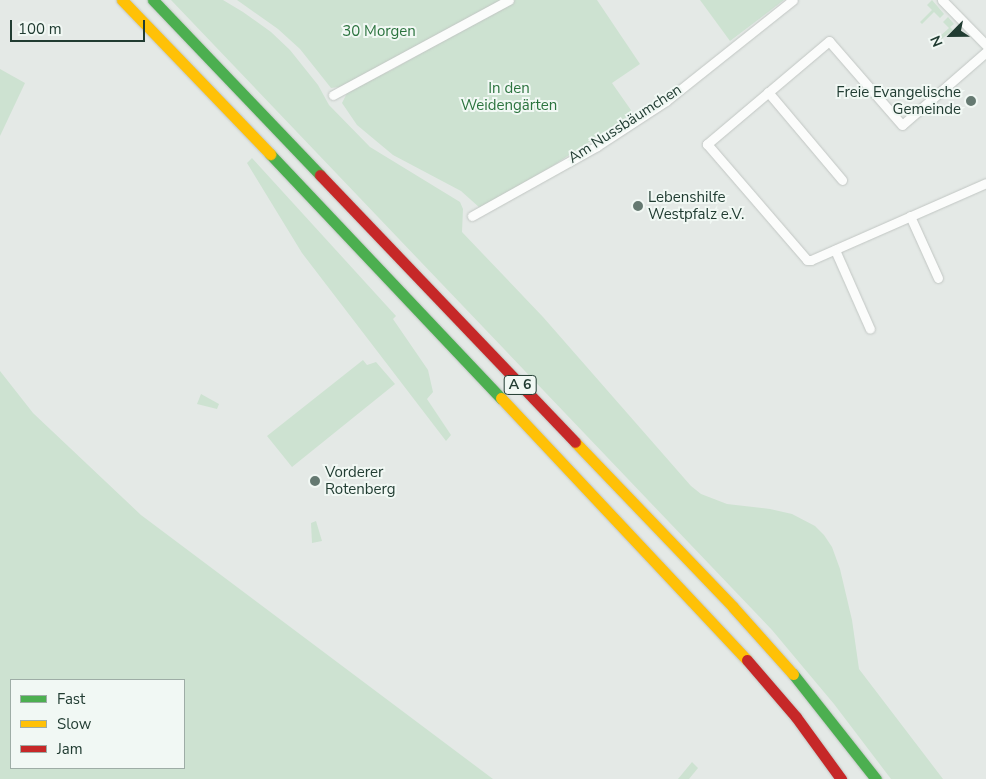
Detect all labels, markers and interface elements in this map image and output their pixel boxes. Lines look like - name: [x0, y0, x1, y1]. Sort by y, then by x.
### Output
- scale bar: [12, 10, 148, 42]
- north arrow: [926, 10, 976, 60]
- text: 100 m: [18, 19, 62, 39]
- park label: 30 Morgen: [342, 23, 416, 41]
- text: N: [926, 33, 948, 50]
- park label: In den Weidengärten: [461, 79, 557, 114]
- street label: Am Nussbäumchen: [565, 81, 685, 167]
- place label: Freie Evangelische Gemeinde: [836, 83, 961, 118]
- marker: Freie Evangelische Gemeinde: [965, 95, 977, 107]
- place label: Lebenshilfe Westpfalz e.V.: [648, 188, 744, 223]
- marker: Lebenshilfe Westpfalz e.V.: [632, 200, 644, 212]
- road number: A 6: [502, 374, 538, 396]
- place label: Vorderer Rotenberg: [325, 463, 396, 498]
- marker: Vorderer Rotenberg: [309, 475, 321, 487]
- legend: [10, 679, 185, 769]
- text: Fast: [57, 689, 85, 709]
- text: Slow: [57, 714, 91, 734]
- text: Jam: [57, 739, 83, 759]

